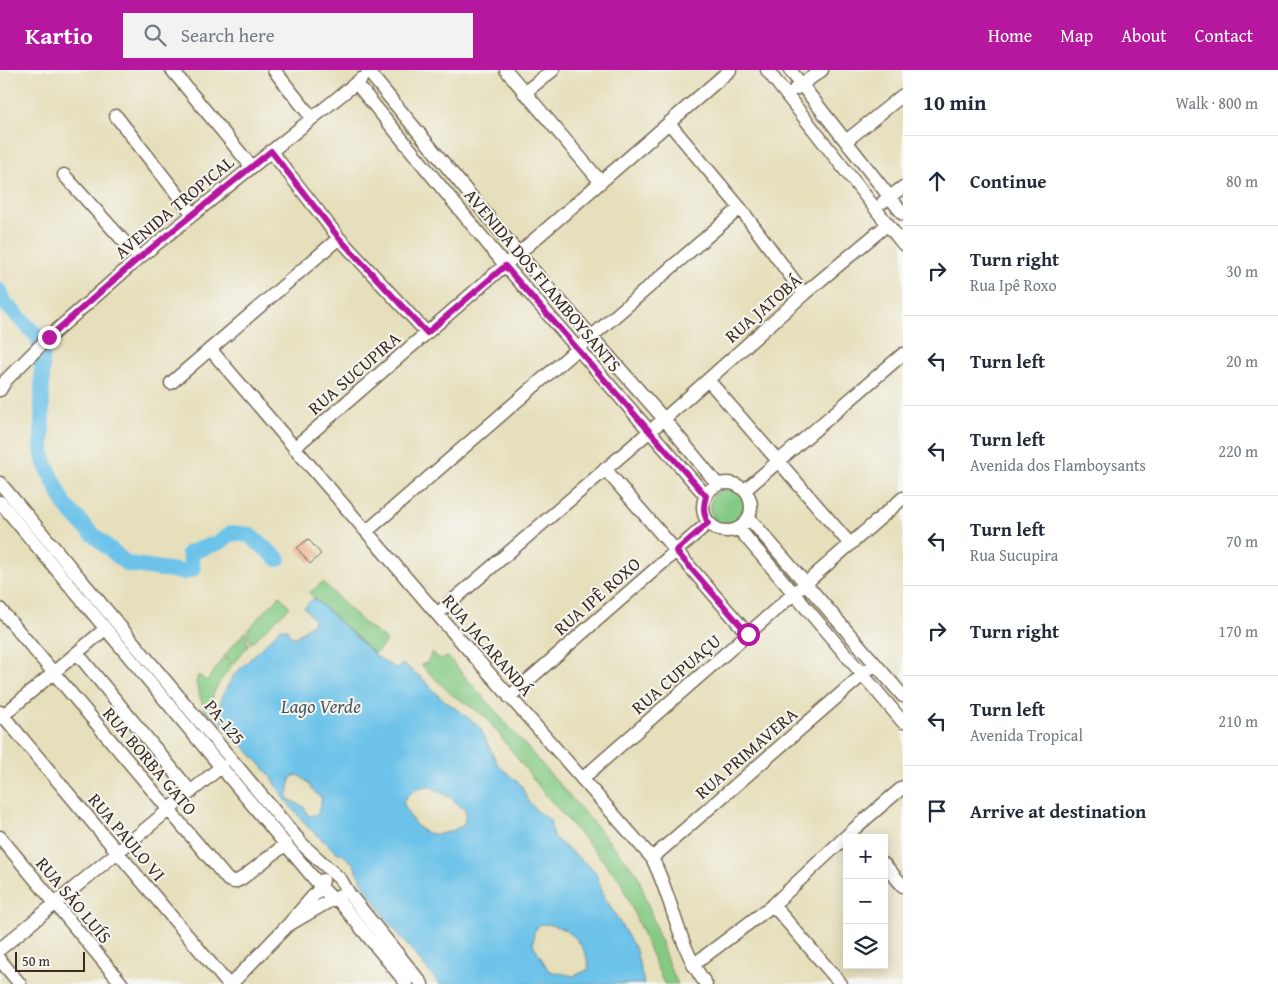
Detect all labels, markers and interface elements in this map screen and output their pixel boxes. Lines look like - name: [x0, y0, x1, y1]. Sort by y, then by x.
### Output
- search box: [123, 13, 473, 58]
- text: Kartio: [25, 18, 93, 53]
- icon: search: [141, 21, 169, 49]
- text: Search here: [181, 21, 275, 49]
- text: Home: [988, 22, 1032, 49]
- text: Map: [1060, 22, 1093, 49]
- text: About: [1121, 22, 1167, 49]
- text: Contact: [1195, 22, 1253, 49]
- text: 10 min: [923, 87, 986, 118]
- text: Walk · 800 m: [1175, 91, 1258, 115]
- street label: AVENIDA TROPICAL: [108, 149, 240, 265]
- icon: ahead: [923, 167, 951, 195]
- text: Continue: [970, 167, 1047, 195]
- text: 80 m: [1226, 169, 1258, 193]
- street label: AVENIDA DOS FLAMBOYSANTS: [458, 182, 628, 378]
- text: Turn right: [970, 245, 1059, 273]
- icon: right: [923, 257, 951, 285]
- text: 30 m: [1226, 259, 1258, 283]
- street label: RUA JATOBÁ: [719, 267, 807, 349]
- text: Rua Ipê Roxo: [970, 273, 1057, 297]
- street label: RUA SUCUPIRA: [302, 325, 406, 421]
- route end: [38, 326, 61, 349]
- icon: left: [923, 347, 951, 375]
- text: Turn left: [970, 347, 1045, 375]
- text: 20 m: [1226, 349, 1258, 373]
- text: Turn left: [970, 425, 1045, 453]
- icon: left: [923, 437, 951, 465]
- text: 220 m: [1218, 439, 1258, 463]
- text: Avenida dos Flamboysants: [970, 453, 1146, 477]
- text: Turn left: [970, 515, 1045, 543]
- icon: left: [923, 527, 951, 555]
- text: 70 m: [1226, 529, 1258, 553]
- text: Rua Sucupira: [970, 543, 1058, 567]
- street label: RUA IPÊ ROXO: [548, 551, 646, 641]
- street label: RUA JACARANDÁ: [436, 588, 540, 702]
- icon: right: [923, 617, 951, 645]
- text: Turn right: [970, 617, 1059, 645]
- text: 170 m: [1218, 619, 1258, 643]
- route start: [737, 623, 760, 646]
- street label: RUA CUPUAÇU: [625, 627, 727, 721]
- water label: Lago Verde: [280, 692, 361, 720]
- street label: PA-125: [198, 694, 252, 750]
- text: Turn left: [970, 695, 1045, 723]
- street label: RUA BORBA GATO: [96, 701, 204, 821]
- street label: RUA PRIMAVERA: [689, 701, 803, 805]
- icon: left: [923, 707, 951, 735]
- text: 210 m: [1218, 709, 1258, 733]
- text: Avenida Tropical: [970, 723, 1083, 747]
- street label: RUA PAULO VI: [82, 787, 172, 887]
- icon: arrive: [923, 797, 951, 825]
- text: Arrive at destination: [970, 797, 1146, 825]
- map controls: [843, 834, 888, 969]
- button: +: [843, 834, 888, 879]
- street label: RUA SÃO LUÍS: [30, 851, 118, 949]
- button: −: [843, 879, 888, 924]
- button: layers: [843, 924, 888, 969]
- scale bar: [15, 949, 85, 972]
- text: 50 m: [22, 951, 50, 971]

